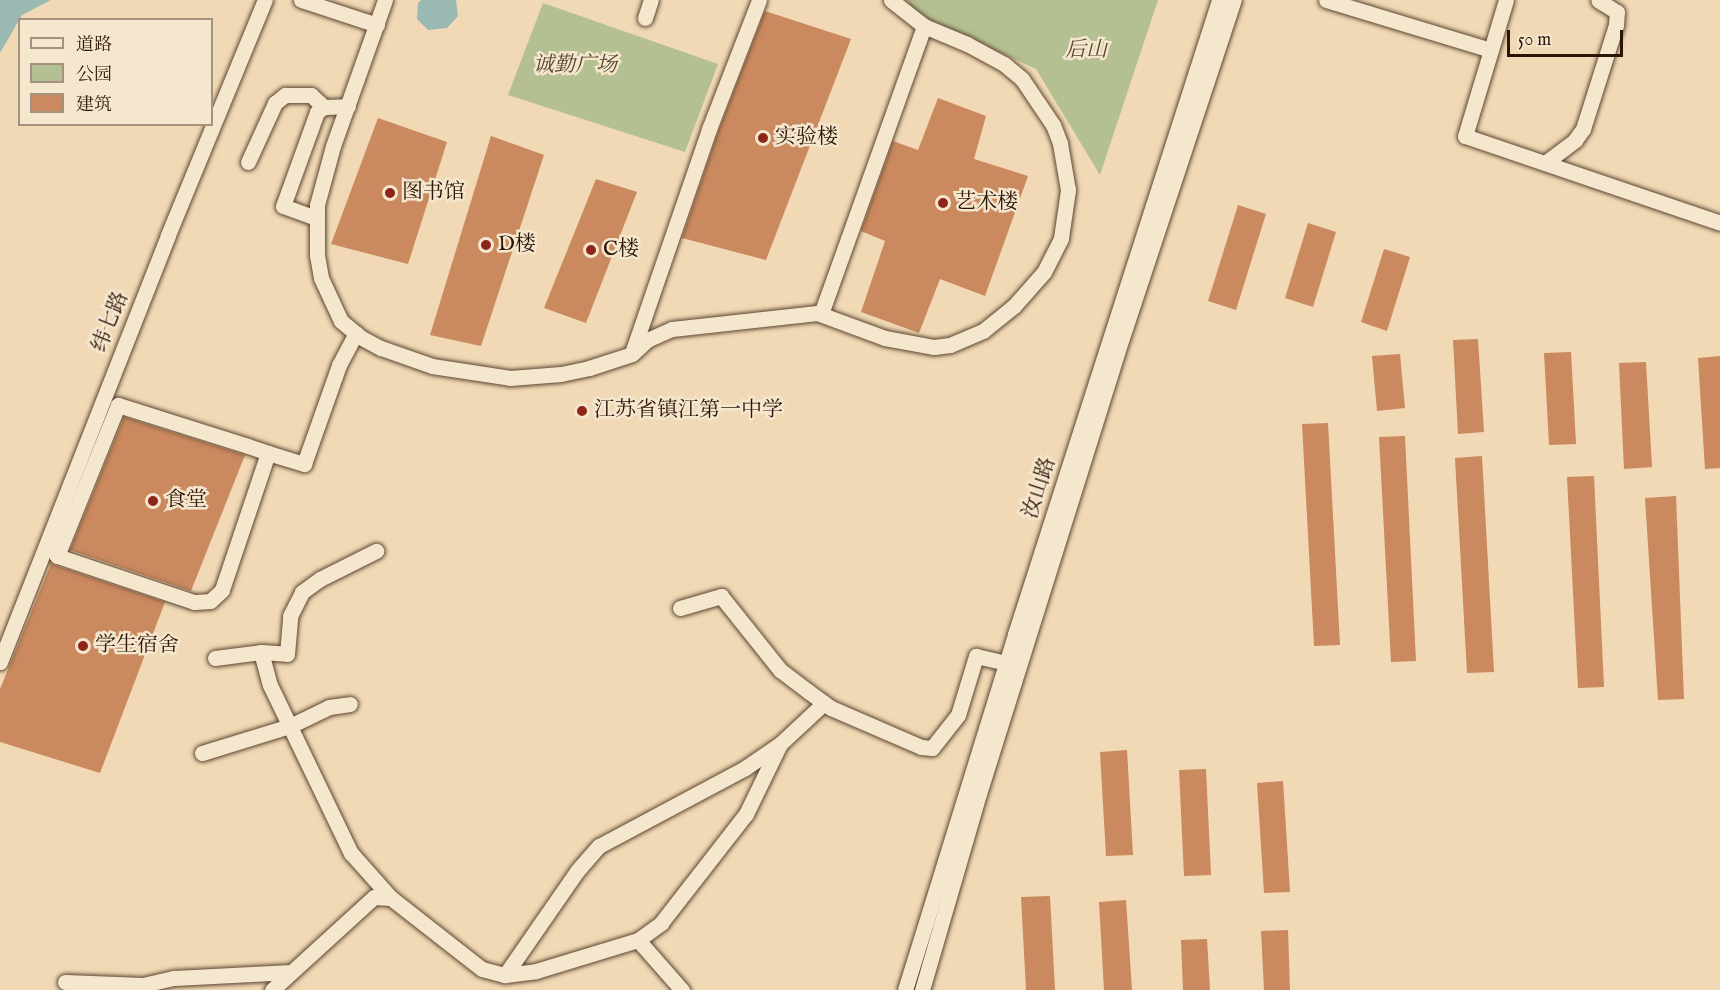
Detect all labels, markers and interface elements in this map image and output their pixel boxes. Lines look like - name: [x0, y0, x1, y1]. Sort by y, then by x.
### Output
- legend: [18, 18, 213, 126]
- scale bar: [1510, 18, 1626, 56]
- text: 50 m: [1518, 29, 1551, 52]
- text: 道路: [76, 34, 112, 57]
- park label: 后山: [1065, 38, 1107, 64]
- park label: 诚勤广场: [533, 53, 617, 79]
- text: 公园: [76, 64, 112, 87]
- text: 建筑: [76, 94, 112, 117]
- place label: 实验楼: [775, 125, 838, 151]
- marker: 实验楼: [756, 131, 770, 145]
- place label: 图书馆: [402, 180, 465, 206]
- marker: 图书馆: [383, 186, 397, 200]
- place label: 艺术楼: [955, 190, 1018, 216]
- marker: 艺术楼: [936, 196, 950, 210]
- place label: D楼: [498, 232, 536, 258]
- place label: C楼: [603, 237, 639, 263]
- marker: D楼: [479, 238, 493, 252]
- marker: C楼: [584, 243, 598, 257]
- street label: 纬七路: [88, 288, 134, 356]
- place label: 江苏省镇江第一中学: [594, 398, 783, 424]
- marker: 江苏省镇江第一中学: [575, 404, 589, 418]
- street label: 汝山路: [1018, 454, 1062, 522]
- place label: 食堂: [165, 488, 207, 514]
- marker: 食堂: [146, 494, 160, 508]
- place label: 学生宿舍: [95, 633, 179, 659]
- marker: 学生宿舍: [76, 639, 90, 653]

